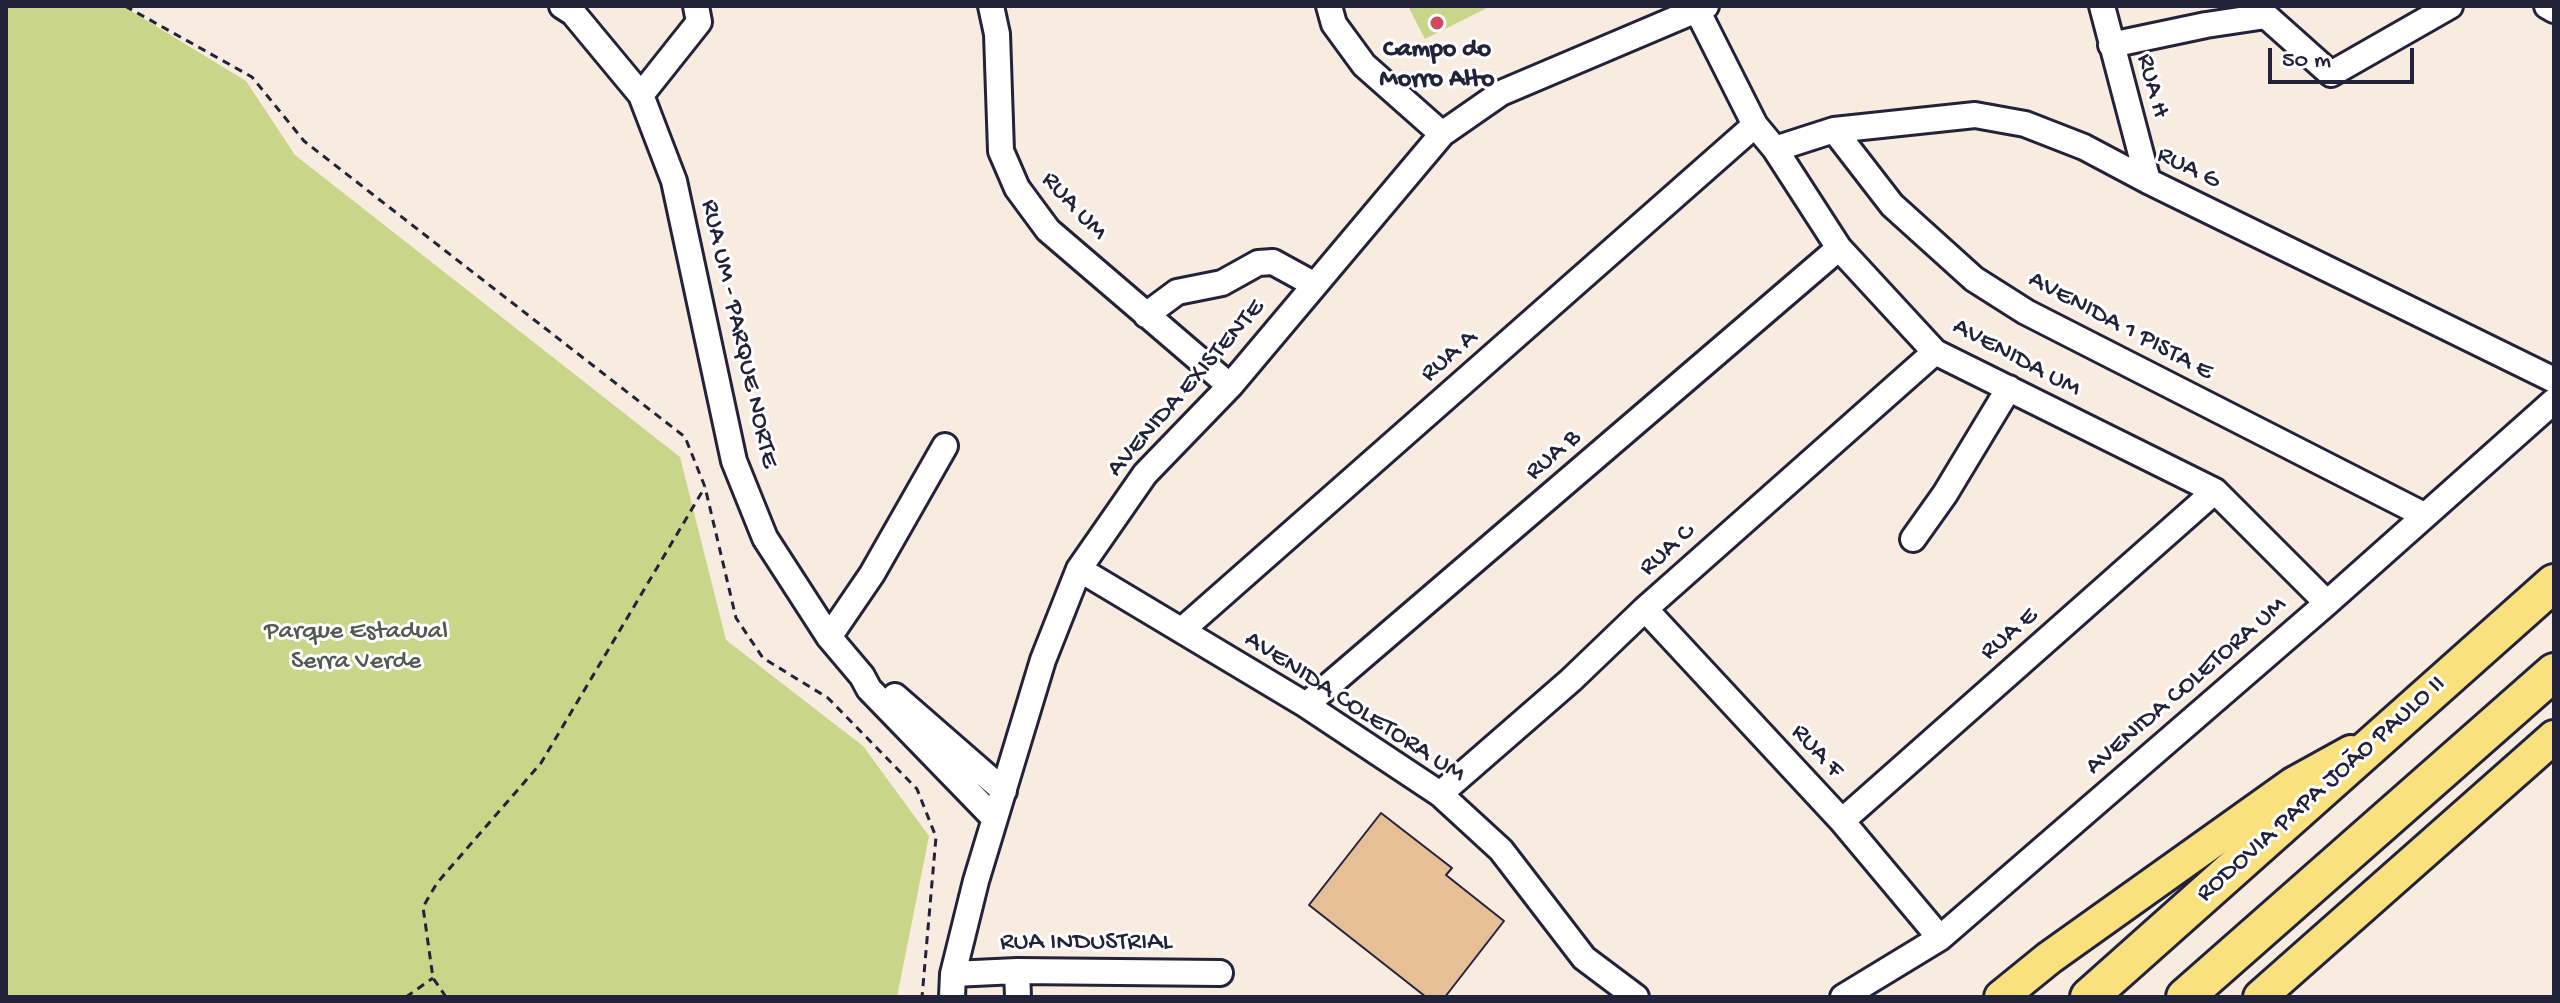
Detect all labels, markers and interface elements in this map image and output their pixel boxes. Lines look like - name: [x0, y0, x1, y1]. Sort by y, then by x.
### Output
- marker: Campo do Morro Alto: [1428, 14, 1446, 32]
- scale bar: [2272, 32, 2418, 82]
- place label: Campo do Morro Alto: [1380, 35, 1494, 96]
- text: 50 m: [2282, 47, 2331, 76]
- street label: RUA H: [2128, 51, 2174, 121]
- street label: RUA G: [2151, 140, 2225, 198]
- street label: RUA UM: [1033, 166, 1113, 248]
- street label: RUA UM - PARQUE NORTE: [692, 197, 784, 471]
- street label: AVENIDA 1 PISTA E: [2022, 265, 2218, 389]
- street label: AVENIDA EXISTENTE: [1101, 294, 1273, 484]
- street label: AVENIDA UM: [1947, 312, 2085, 406]
- street label: RUA A: [1415, 324, 1485, 390]
- street label: RUA B: [1520, 423, 1588, 489]
- street label: RUA C: [1634, 518, 1702, 584]
- street label: AVENIDA COLETORA UM: [2080, 591, 2294, 783]
- street label: RUA E: [1975, 601, 2045, 669]
- park label: Parque Estadual Serra Verde: [264, 617, 448, 678]
- street label: AVENIDA COLETORA UM: [1238, 625, 1470, 791]
- street label: RODOVIA PAPA JOÃO PAULO II: [2191, 670, 2453, 910]
- street label: RUA F: [1783, 718, 1849, 786]
- street label: RUA INDUSTRIAL: [1000, 928, 1172, 960]

